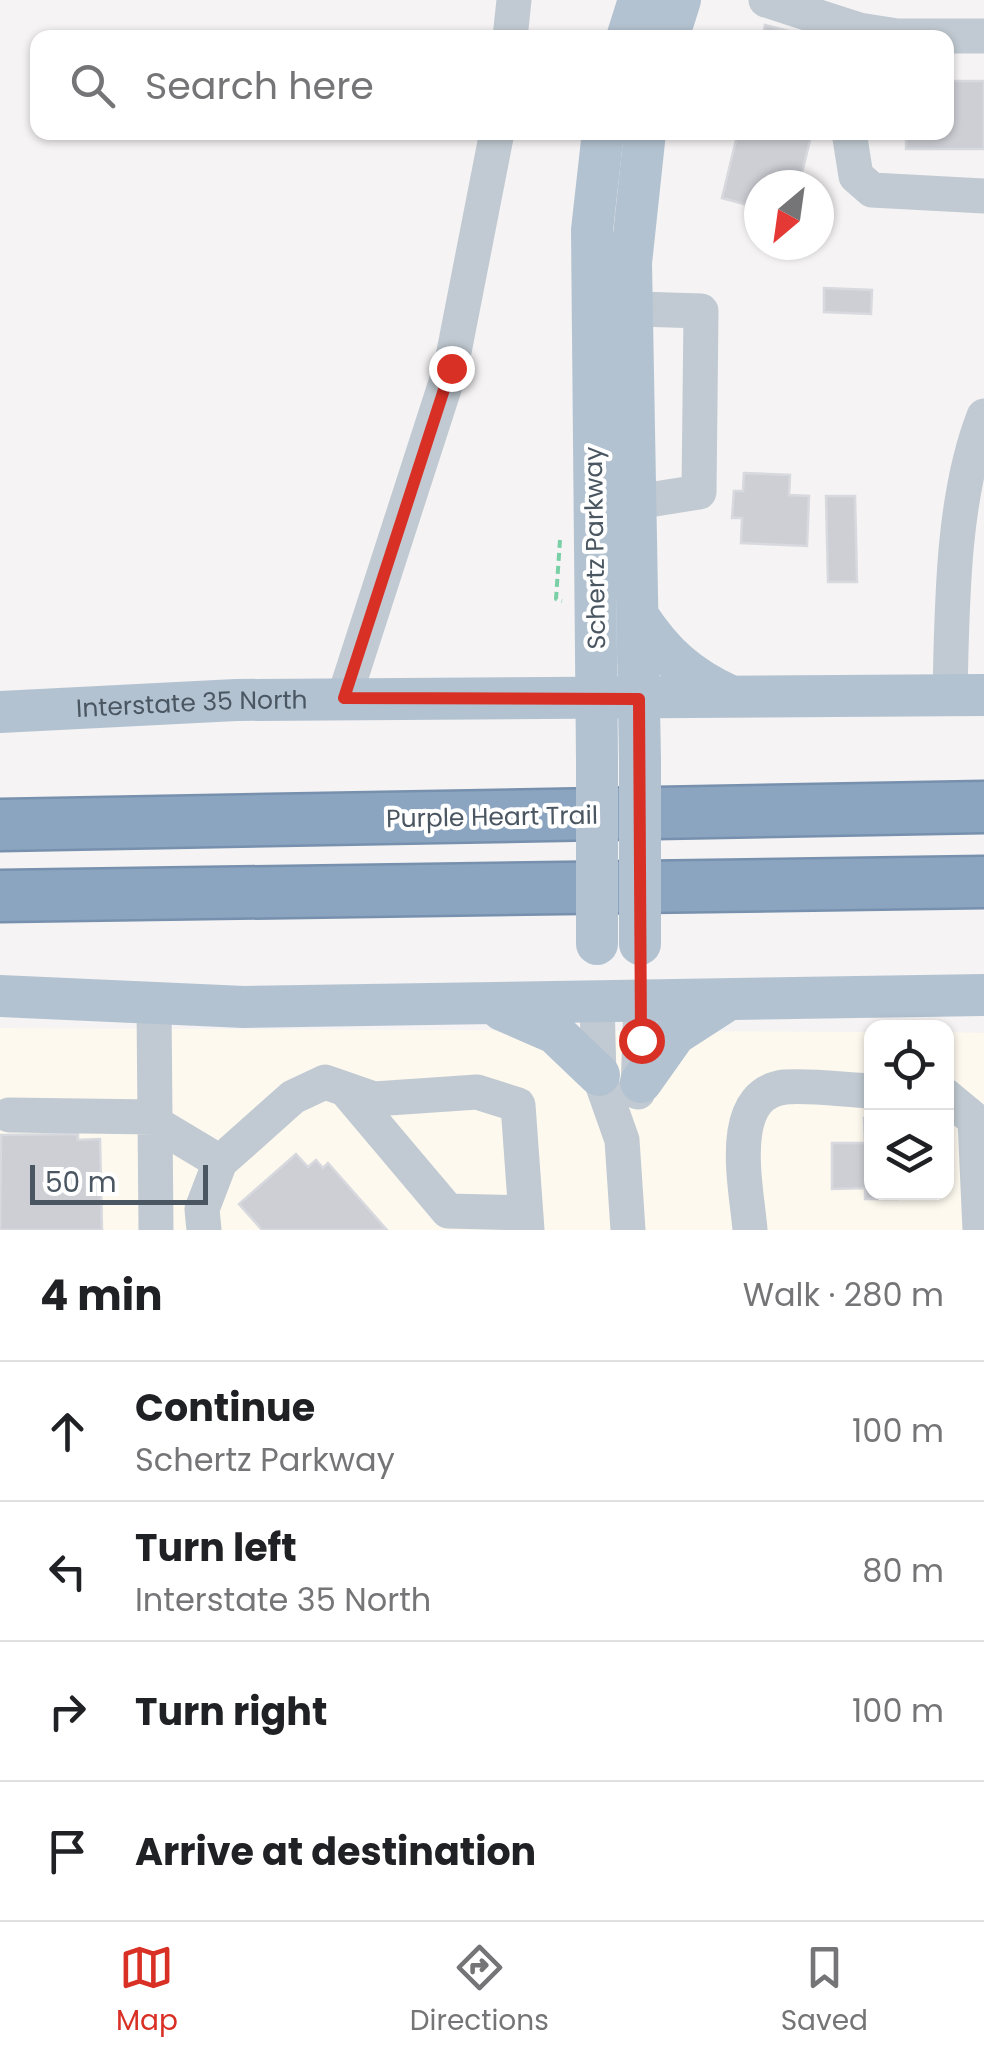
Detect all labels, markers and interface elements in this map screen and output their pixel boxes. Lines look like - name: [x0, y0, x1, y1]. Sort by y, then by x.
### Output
- search box: [30, 30, 954, 140]
- icon: search: [65, 58, 120, 113]
- text: Search here: [145, 59, 374, 112]
- north arrow: [744, 170, 834, 260]
- route end: [429, 346, 475, 392]
- street label: Schertz Parkway: [576, 446, 614, 650]
- street label: Interstate 35 North: [75, 682, 308, 726]
- street label: Purple Heart Trail: [386, 798, 598, 836]
- route start: [619, 1018, 665, 1064]
- map controls: [864, 1020, 954, 1200]
- button: locate: [864, 1020, 954, 1110]
- button: layers: [864, 1110, 954, 1200]
- scale bar: [30, 1160, 208, 1204]
- text: 50 m: [45, 1163, 116, 1202]
- text: 4 min: [40, 1266, 163, 1325]
- text: Walk · 280 m: [743, 1272, 944, 1317]
- text: Continue: [135, 1381, 315, 1434]
- icon: ahead: [40, 1404, 95, 1459]
- text: 100 m: [852, 1408, 944, 1453]
- text: Schertz Parkway: [135, 1437, 395, 1482]
- text: Turn left: [135, 1521, 297, 1574]
- icon: left: [40, 1544, 95, 1599]
- text: 80 m: [862, 1548, 944, 1593]
- text: Interstate 35 North: [135, 1577, 431, 1622]
- icon: right: [40, 1684, 95, 1739]
- text: Turn right: [135, 1685, 327, 1738]
- text: 100 m: [852, 1688, 944, 1733]
- icon: arrive: [40, 1824, 95, 1879]
- text: Arrive at destination: [135, 1825, 536, 1878]
- tab: Map: [116, 1940, 178, 2042]
- tab: Directions: [410, 1940, 549, 2042]
- tab: Saved: [781, 1940, 868, 2042]

